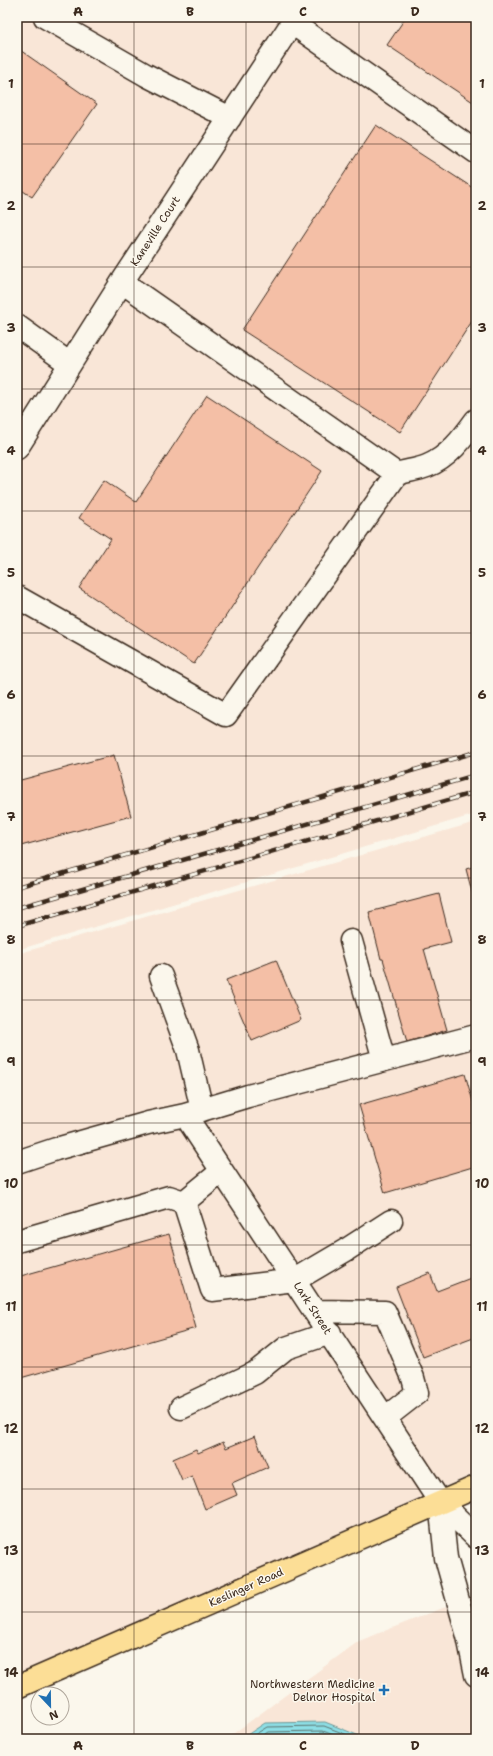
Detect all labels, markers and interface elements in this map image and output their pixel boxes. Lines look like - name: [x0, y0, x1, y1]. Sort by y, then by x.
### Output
- text: A: [73, 3, 83, 20]
- text: B: [186, 3, 194, 20]
- text: C: [299, 3, 307, 20]
- text: D: [410, 3, 420, 20]
- text: 1: [8, 75, 14, 92]
- text: 1: [479, 75, 485, 92]
- street label: Kaneville Court: [127, 193, 184, 269]
- text: 2: [6, 197, 16, 214]
- text: 2: [477, 197, 487, 214]
- text: 3: [6, 319, 16, 336]
- text: 3: [477, 319, 487, 336]
- text: 4: [6, 442, 16, 459]
- text: 4: [477, 442, 487, 459]
- text: 5: [7, 564, 15, 581]
- text: 5: [478, 564, 486, 581]
- text: 6: [6, 686, 16, 703]
- text: 6: [477, 686, 487, 703]
- text: 7: [6, 808, 16, 825]
- text: 7: [477, 808, 487, 825]
- text: 8: [6, 931, 16, 948]
- text: 8: [477, 931, 487, 948]
- text: 9: [6, 1053, 16, 1070]
- text: 9: [477, 1053, 487, 1070]
- text: 10: [4, 1175, 18, 1192]
- text: 10: [475, 1175, 489, 1192]
- street label: Lark Street: [290, 1279, 335, 1338]
- text: 11: [5, 1298, 17, 1315]
- text: 11: [476, 1298, 488, 1315]
- text: 12: [4, 1420, 18, 1437]
- text: 12: [475, 1420, 489, 1437]
- text: 13: [4, 1542, 18, 1559]
- text: 13: [475, 1542, 489, 1559]
- street label: Keslinger Road: [207, 1564, 286, 1611]
- text: 14: [4, 1664, 18, 1681]
- text: 14: [475, 1664, 489, 1681]
- place label: Northwestern Medicine Delnor Hospital: [250, 1677, 376, 1705]
- marker: Northwestern Medicine Delnor Hospital: [378, 1684, 390, 1696]
- north arrow: [30, 1686, 70, 1726]
- text: N: [46, 1706, 60, 1724]
- text: A: [73, 1737, 83, 1754]
- text: B: [186, 1737, 194, 1754]
- text: C: [299, 1737, 307, 1754]
- text: D: [410, 1737, 420, 1754]

